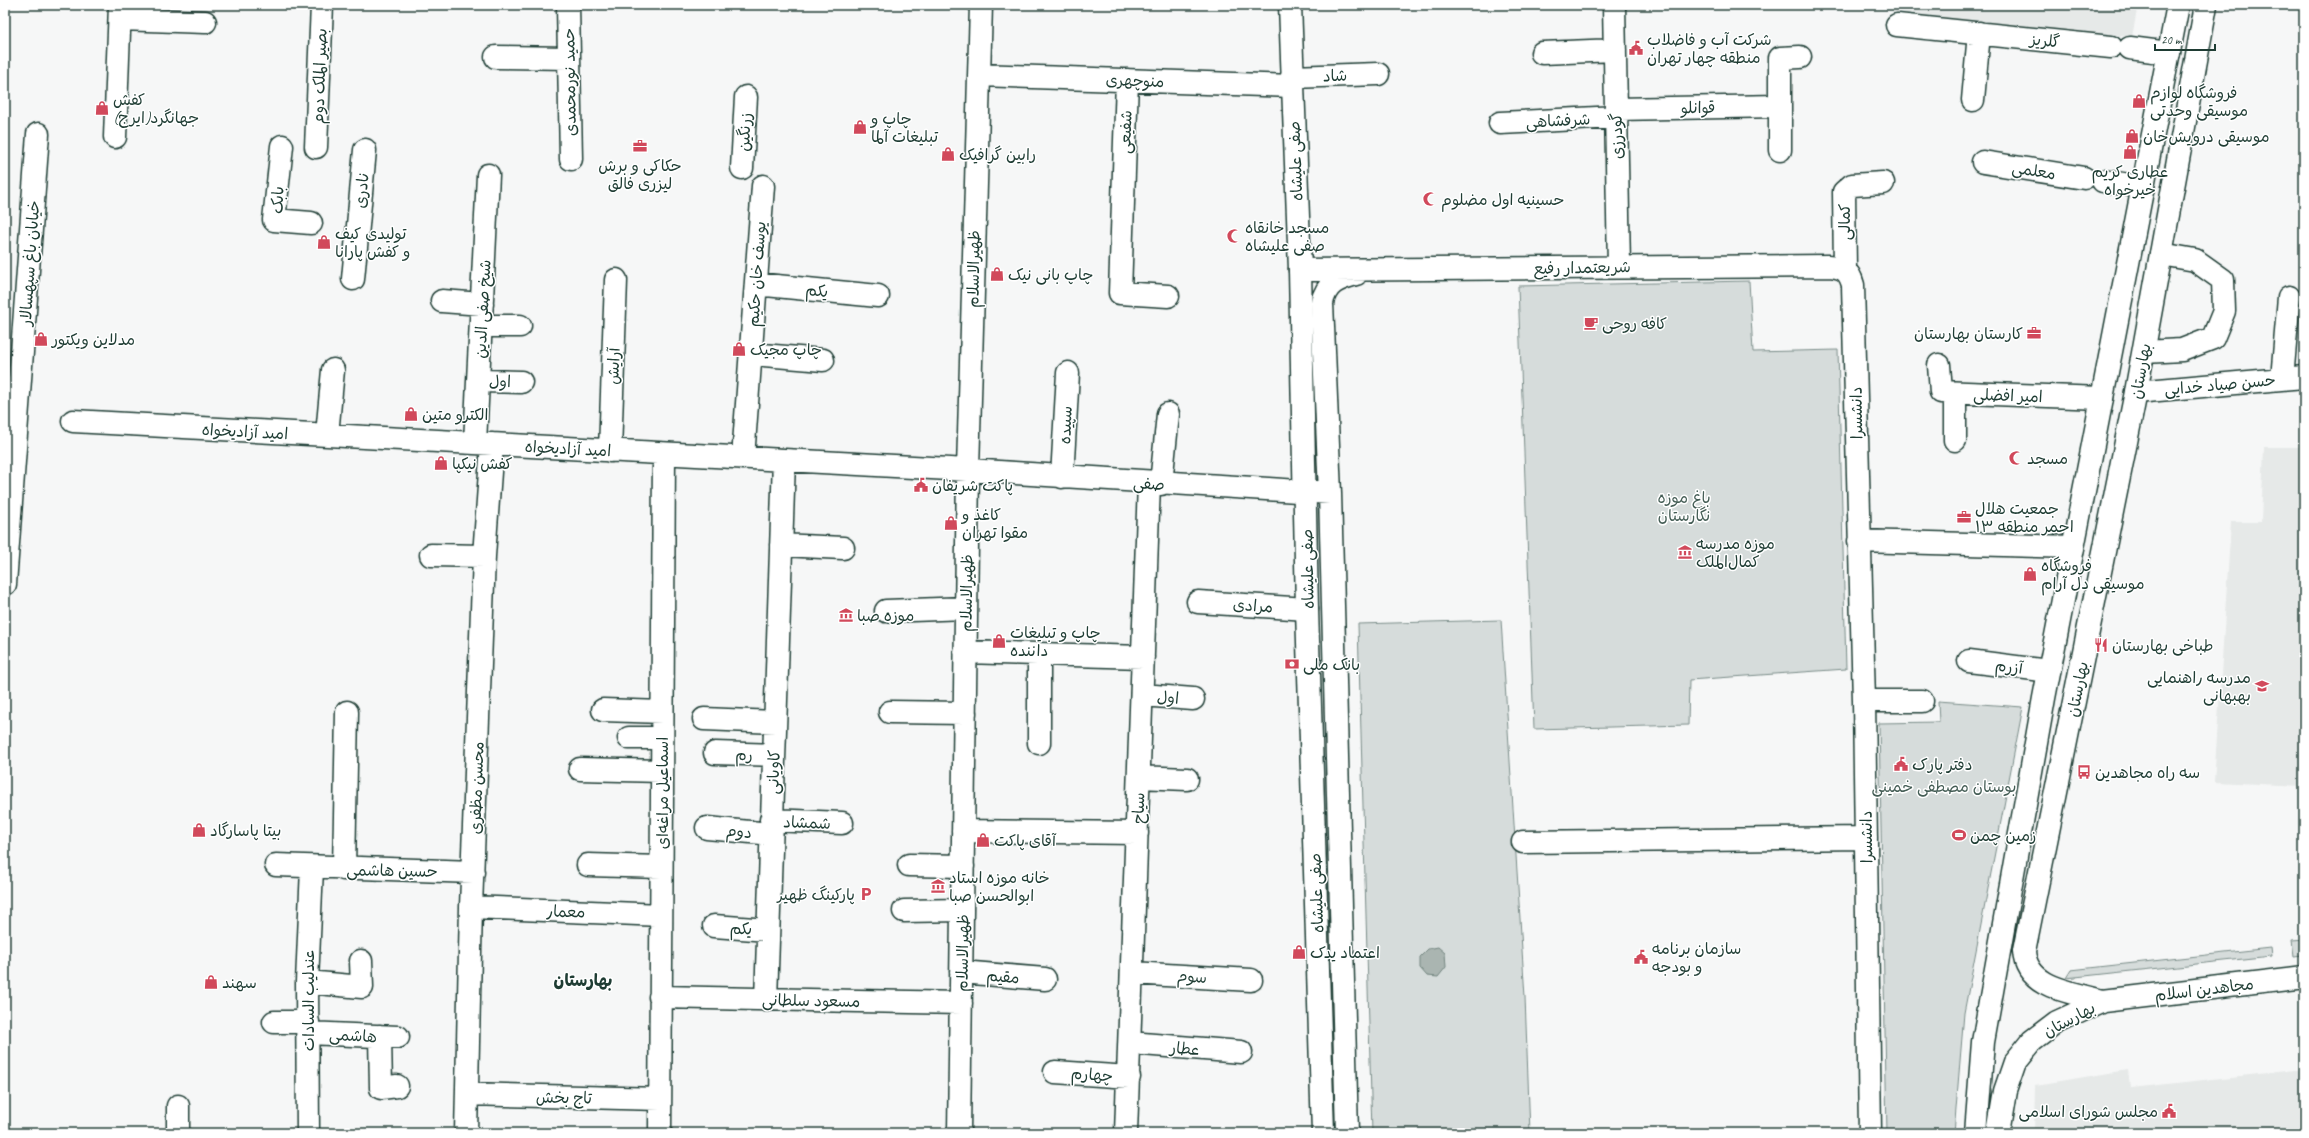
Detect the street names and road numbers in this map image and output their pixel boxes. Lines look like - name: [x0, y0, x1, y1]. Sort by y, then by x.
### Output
- street label: بصیر الملک دوم: [308, 28, 334, 124]
- street label: حمید نورمحمدی: [559, 28, 581, 136]
- street label: گلریز: [2027, 29, 2061, 53]
- street label: شاد: [1322, 66, 1348, 86]
- street label: منوچهری: [1105, 70, 1165, 92]
- street label: قوانلو: [1680, 98, 1716, 118]
- street label: شرفشاهی: [1525, 109, 1591, 133]
- street label: شفیعی: [1115, 110, 1137, 154]
- street label: زرنگین: [734, 112, 756, 152]
- street label: گودرزی: [1607, 113, 1627, 159]
- street label: صفی علیشاه: [1285, 121, 1307, 201]
- street label: معلمی: [2011, 158, 2057, 184]
- street label: نادری: [350, 171, 374, 209]
- street label: بابک: [268, 186, 288, 214]
- street label: خیابان باغ سپهسالار: [16, 200, 45, 328]
- street label: کمالی: [1835, 204, 1855, 240]
- street label: یوسف خان حکیم: [743, 221, 773, 328]
- street label: ظهیرالاسلام: [963, 230, 987, 308]
- street label: شریعتمدار رفیع: [1533, 257, 1631, 280]
- street label: شیخ صفی الدین: [470, 259, 496, 359]
- street label: یکم: [804, 280, 829, 304]
- street label: بهارستان: [2126, 342, 2156, 401]
- street label: آرایش: [603, 346, 625, 385]
- street label: حسن صیاد خدایی: [2164, 370, 2277, 400]
- street label: اول: [489, 372, 511, 392]
- street label: امیر افضلی: [1973, 385, 2043, 407]
- street label: دانشسرا: [1847, 387, 1867, 439]
- street label: سپیده: [1055, 405, 1077, 445]
- street label: امید آزادیخواه: [201, 420, 289, 444]
- street label: امید آزادیخواه: [524, 437, 612, 461]
- street label: صفی: [1132, 473, 1165, 495]
- street label: صفی علیشاه: [1297, 529, 1319, 609]
- street label: ظهیرالاسلام: [956, 554, 980, 632]
- street label: مرادی: [1232, 595, 1274, 617]
- street label: آزرم: [1994, 655, 2025, 681]
- street label: بهارستان: [2063, 660, 2093, 719]
- street label: اول: [1156, 687, 1180, 709]
- street label: اسماعیل مراغه‌ای: [653, 737, 673, 849]
- street label: محسن مظفری: [465, 741, 489, 835]
- street label: رم: [735, 745, 753, 767]
- street label: کاویانی: [763, 749, 785, 795]
- street label: سیاح: [1128, 792, 1150, 824]
- street label: دانشسرا: [1857, 811, 1877, 863]
- street label: شمشاد: [783, 812, 831, 834]
- street label: دوم: [725, 821, 753, 845]
- street label: صفی علیشاه: [1306, 853, 1328, 933]
- street label: حسین هاشمی: [346, 860, 438, 882]
- street label: معمار: [545, 901, 586, 923]
- street label: ظهیرالاسلام: [952, 914, 976, 992]
- street label: یکم: [729, 918, 753, 942]
- street label: عندلیب السادات: [299, 949, 319, 1051]
- street label: مقیم: [985, 966, 1020, 990]
- street label: سوم: [1176, 966, 1208, 990]
- street label: مجاهدین اسلام: [2153, 974, 2255, 1008]
- street label: مسعود سلطانی: [762, 990, 860, 1012]
- street label: بهارستان: [2040, 998, 2099, 1042]
- street label: هاشمی: [328, 1025, 377, 1047]
- street label: عطار: [1167, 1038, 1201, 1060]
- street label: چهارم: [1070, 1064, 1114, 1088]
- street label: تاج بخش: [536, 1088, 593, 1108]

